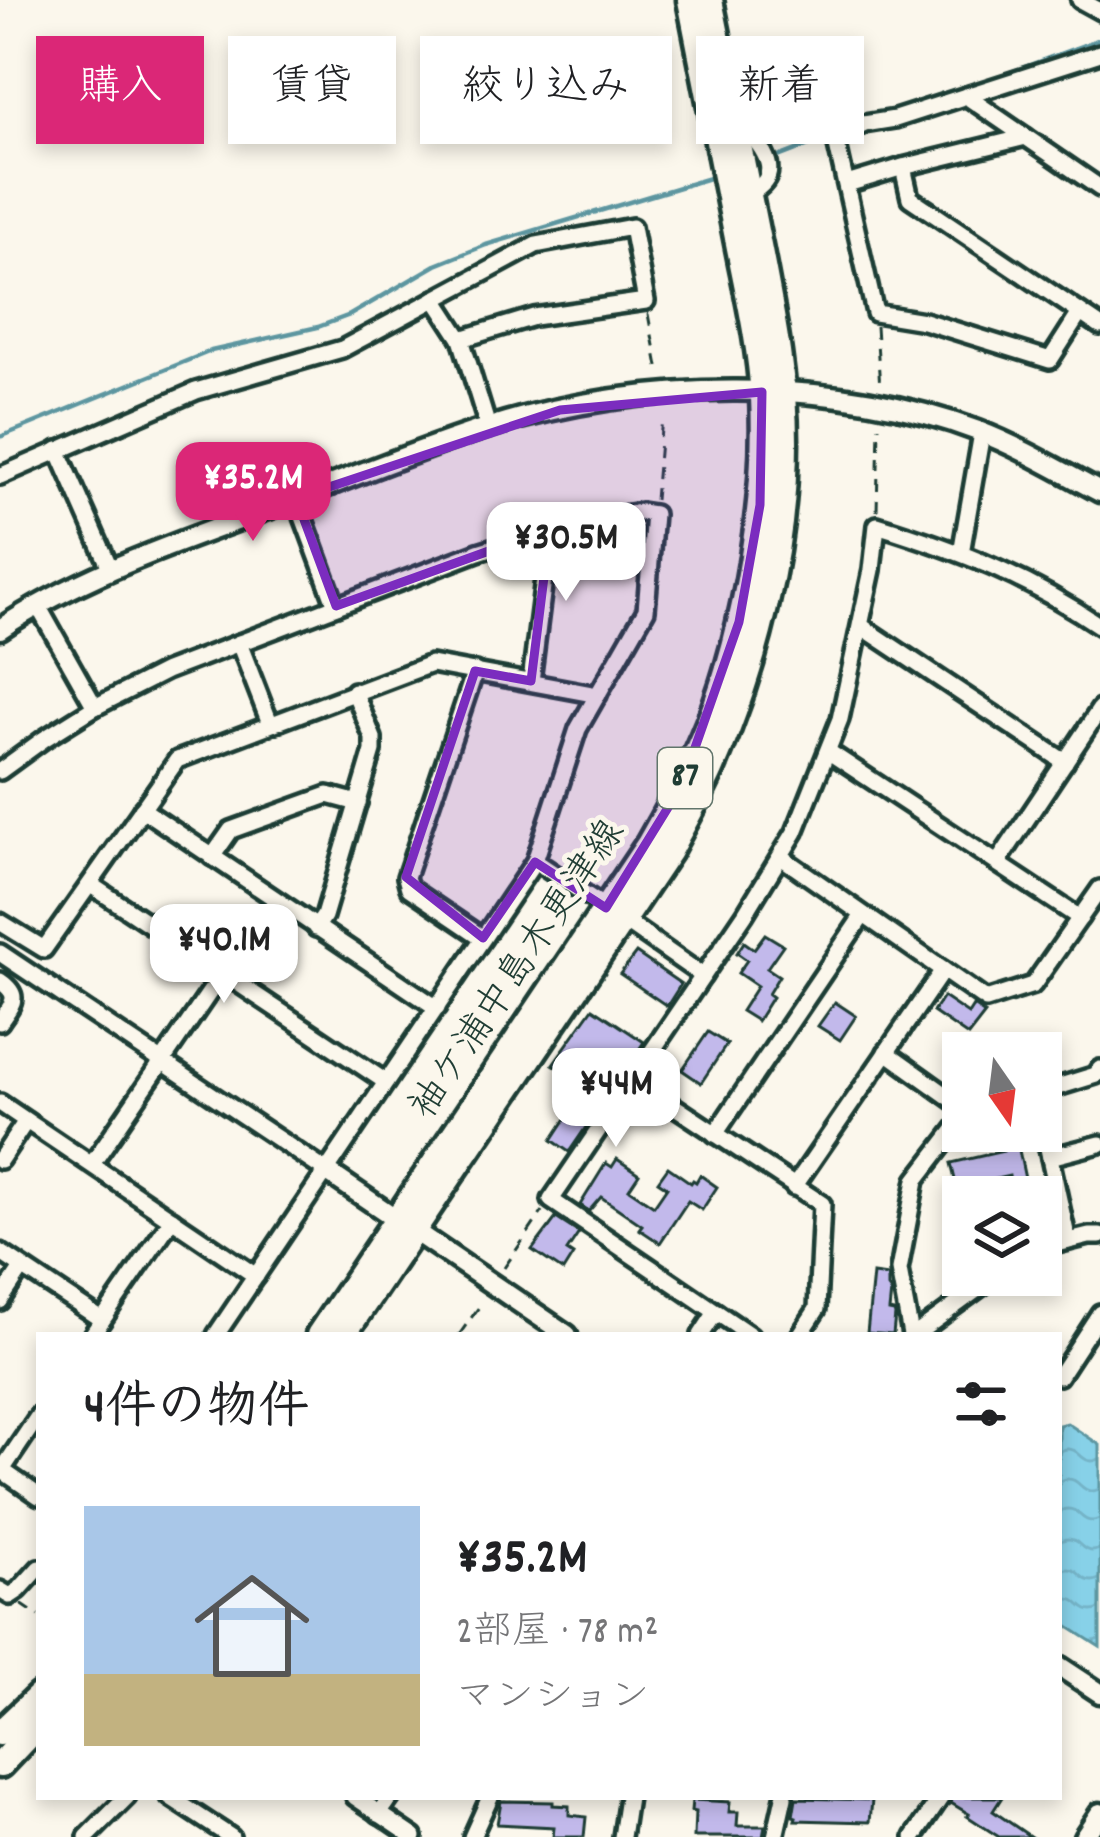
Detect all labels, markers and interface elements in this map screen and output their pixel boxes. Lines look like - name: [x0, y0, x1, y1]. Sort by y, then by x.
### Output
- chip: 購入: [36, 36, 204, 144]
- chip: 賃貸: [228, 36, 396, 144]
- chip: 絞り込み: [420, 36, 672, 144]
- chip: 新着: [696, 36, 864, 144]
- pin: ¥35.2M: [155, 442, 351, 544]
- text: ¥35.2M: [203, 453, 303, 508]
- pin: ¥30.5M: [468, 502, 664, 604]
- text: ¥30.5M: [514, 513, 618, 568]
- road number: 87: [658, 748, 712, 808]
- street label: 袖ケ浦中島木更津線: [399, 810, 641, 1132]
- pin: ¥40.1M: [126, 904, 322, 1006]
- text: ¥40.1M: [177, 915, 271, 970]
- north arrow: [942, 1032, 1062, 1152]
- map controls: [942, 1032, 1062, 1296]
- pin: ¥44M: [545, 1048, 687, 1150]
- text: ¥44M: [579, 1059, 653, 1114]
- button: layers: [942, 1176, 1062, 1296]
- icon: filters: [948, 1371, 1014, 1437]
- text: 4件の物件: [84, 1375, 309, 1447]
- text: ¥35.2M: [456, 1525, 588, 1597]
- icon: home: [180, 1554, 324, 1698]
- text: 2部屋 · 78 m²: [456, 1607, 658, 1662]
- text: マンション: [456, 1672, 649, 1727]

